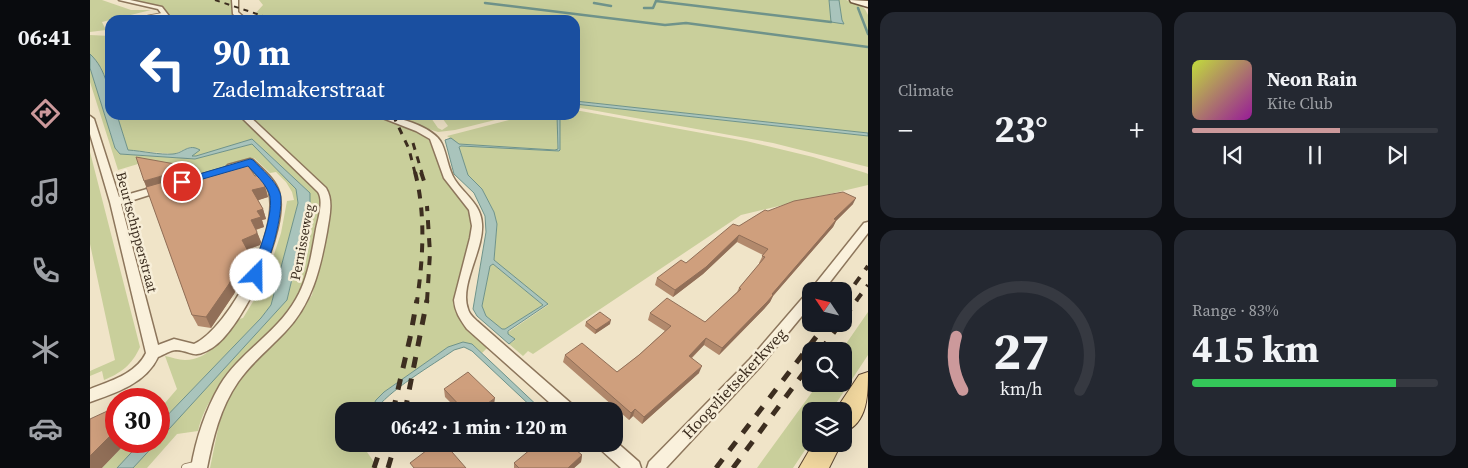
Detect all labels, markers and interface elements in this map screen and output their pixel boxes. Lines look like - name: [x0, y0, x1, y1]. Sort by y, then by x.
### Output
- text: 06:41: [18, 22, 72, 52]
- text: 90 m: [213, 29, 290, 77]
- icon: left: [130, 35, 195, 100]
- text: Neon Rain: [1267, 66, 1357, 92]
- text: Zadelmakerstraat: [213, 74, 385, 104]
- text: Climate: [898, 79, 954, 101]
- text: Kite Club: [1267, 92, 1333, 114]
- icon: directions: [28, 96, 63, 131]
- text: 23°: [994, 103, 1048, 155]
- text: −: [898, 111, 913, 149]
- text: +: [1129, 111, 1144, 149]
- icon: previous: [1219, 141, 1247, 169]
- icon: pause: [1301, 141, 1329, 169]
- icon: next: [1383, 141, 1411, 169]
- pin: [161, 161, 203, 203]
- icon: arrive: [168, 168, 196, 196]
- street label: Beurtschipperstraat: [111, 169, 163, 295]
- icon: music: [28, 175, 63, 210]
- street label: Pernisseweg: [285, 202, 319, 282]
- position arrow: [229, 248, 281, 300]
- icon: phone: [28, 253, 63, 288]
- north arrow: [802, 282, 852, 332]
- map controls: [802, 282, 852, 452]
- text: Range · 83%: [1192, 299, 1279, 321]
- text: 27: [993, 315, 1049, 386]
- street label: Hoogvlietsekerkweg: [677, 323, 791, 443]
- text: 415 km: [1192, 323, 1319, 375]
- icon: climate: [28, 332, 63, 367]
- button: search: [802, 342, 852, 392]
- text: km/h: [1000, 376, 1043, 401]
- speed limit sign: 30: [105, 388, 170, 453]
- button: layers: [802, 402, 852, 452]
- icon: car: [28, 411, 63, 446]
- text: 06:42 · 1 min · 120 m: [391, 414, 567, 440]

